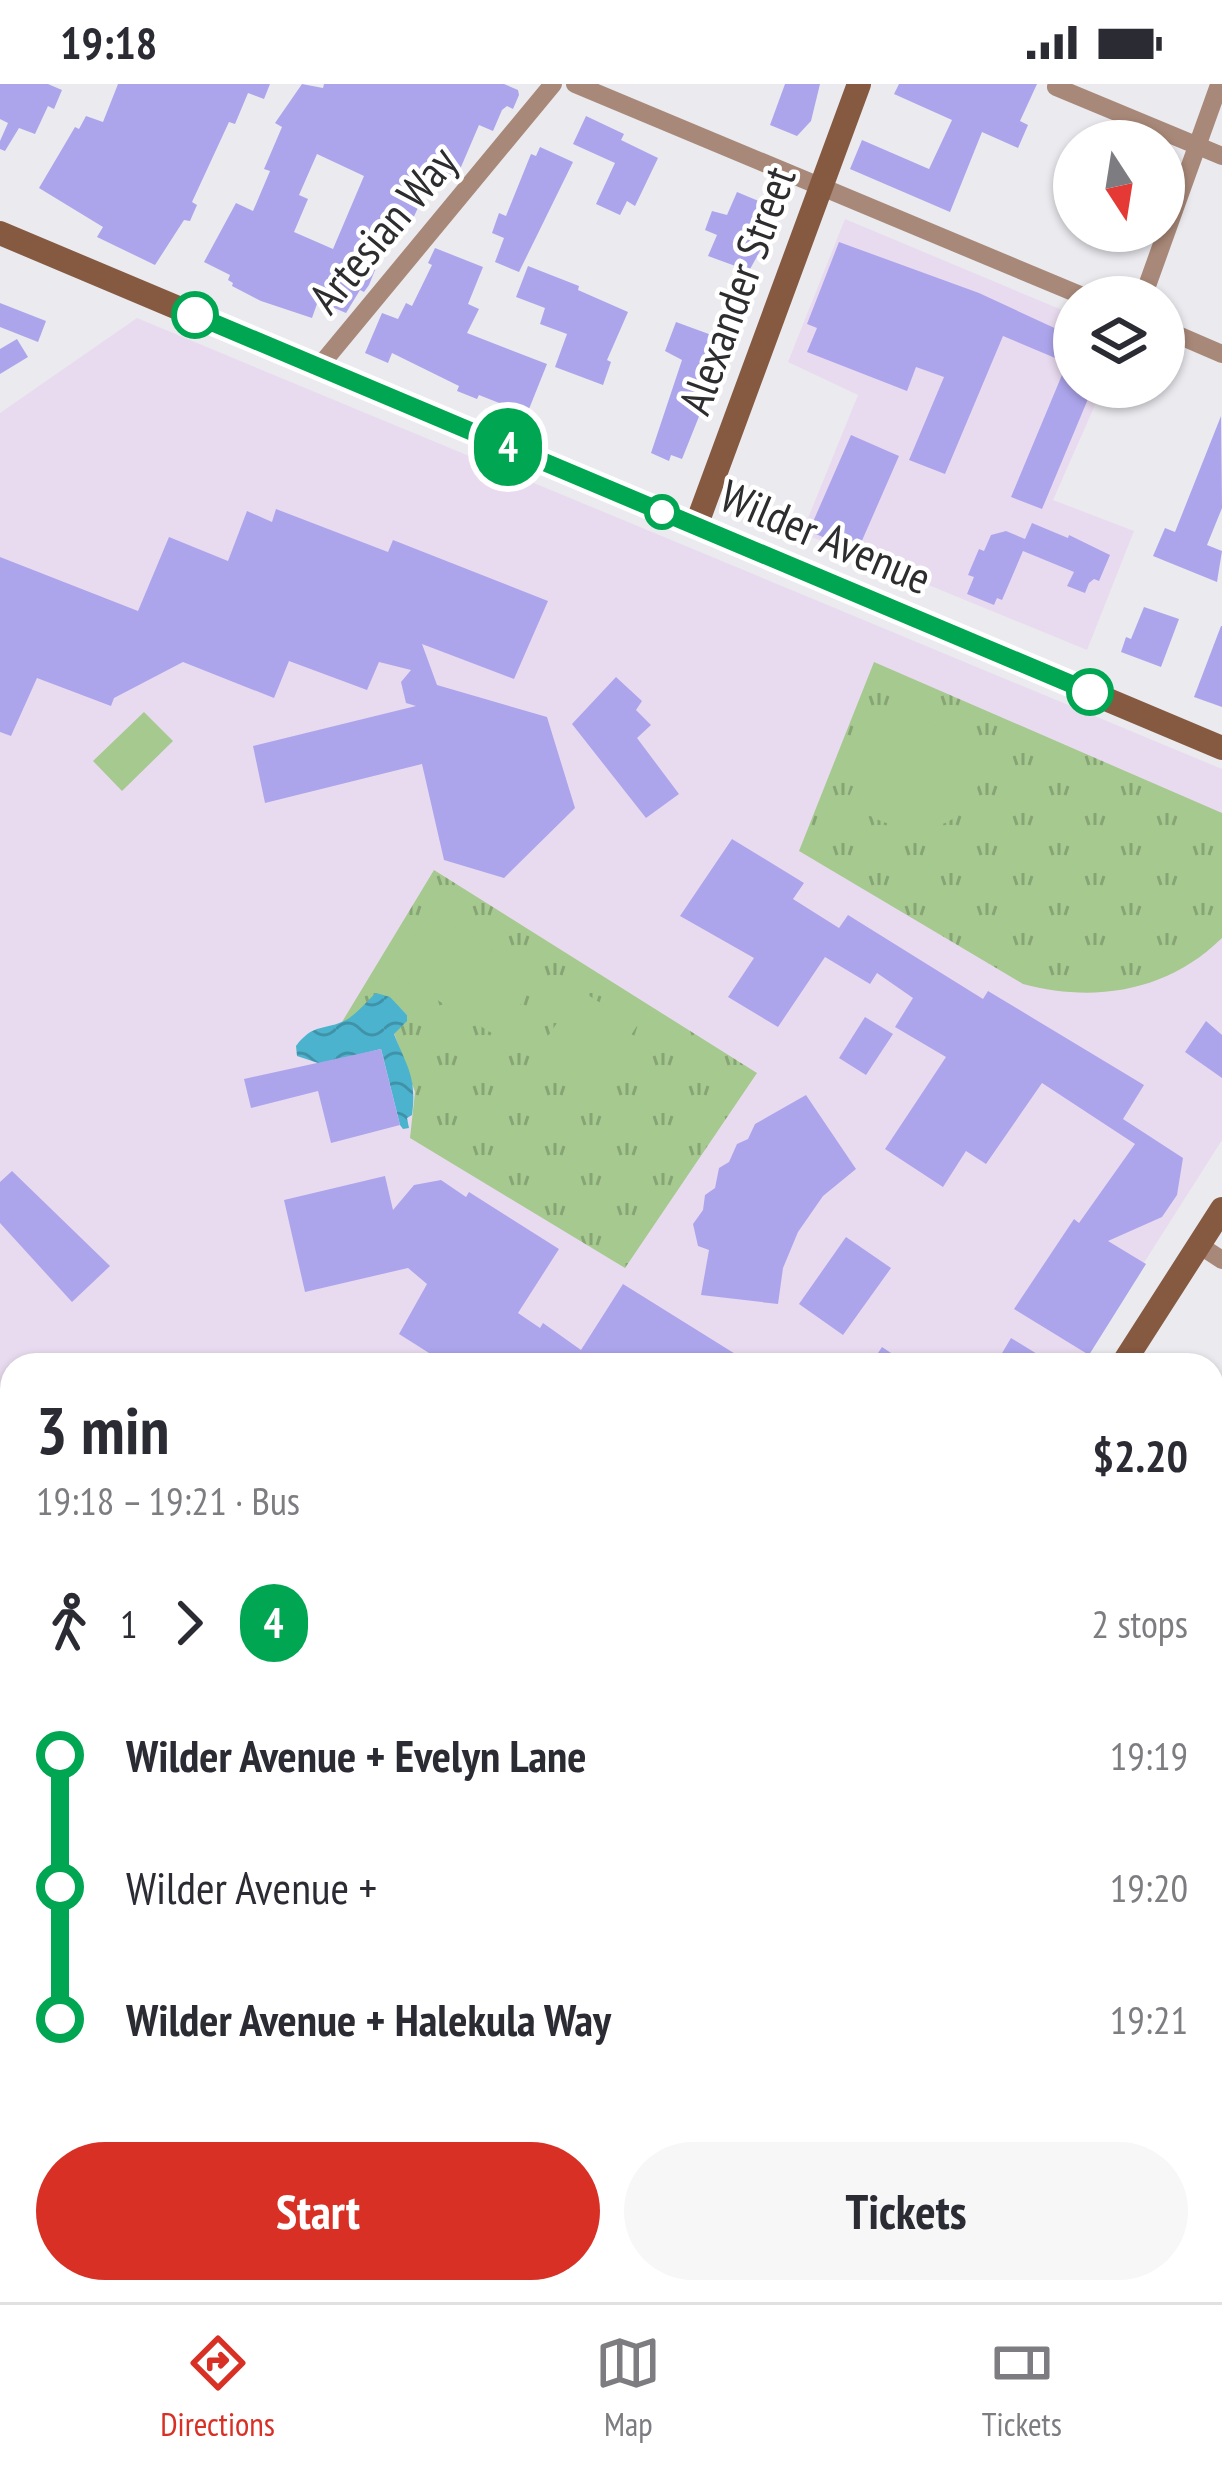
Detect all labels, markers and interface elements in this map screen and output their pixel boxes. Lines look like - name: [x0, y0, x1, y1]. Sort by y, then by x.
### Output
- text: 19:18: [60, 13, 157, 71]
- north arrow: [1053, 120, 1185, 252]
- map controls: [1053, 120, 1185, 408]
- street label: Artesian Way: [295, 134, 469, 324]
- street label: Alexander Street: [664, 158, 808, 422]
- button: layers: [1053, 276, 1185, 408]
- unlabelled marker: [173, 293, 217, 337]
- line badge: 4: [469, 408, 547, 486]
- text: 4: [498, 419, 518, 474]
- street label: Wilder Avenue: [712, 466, 940, 606]
- unlabelled marker: [646, 496, 678, 528]
- unlabelled marker: [1068, 670, 1112, 714]
- text: 3 min: [36, 1387, 169, 1472]
- text: $2.20: [1092, 1426, 1188, 1484]
- text: 19:18 – 19:21 · Bus: [36, 1475, 300, 1526]
- icon: walk: [36, 1590, 102, 1656]
- icon: forward: [156, 1590, 222, 1656]
- text: 4: [264, 1595, 284, 1650]
- text: 1: [120, 1598, 138, 1649]
- text: 2 stops: [1092, 1598, 1188, 1649]
- text: Wilder Avenue + Evelyn Lane: [126, 1726, 587, 1784]
- text: 19:19: [1110, 1730, 1188, 1781]
- text: Wilder Avenue +: [126, 1858, 377, 1916]
- text: 19:20: [1110, 1862, 1188, 1913]
- text: Wilder Avenue + Halekula Way: [126, 1990, 611, 2048]
- text: 19:21: [1110, 1994, 1188, 2045]
- button: Start: [36, 2142, 600, 2280]
- button: Tickets: [624, 2142, 1188, 2280]
- tab: Directions: [160, 2330, 275, 2445]
- tab: Map: [595, 2330, 661, 2445]
- tab: Tickets: [982, 2330, 1062, 2445]

